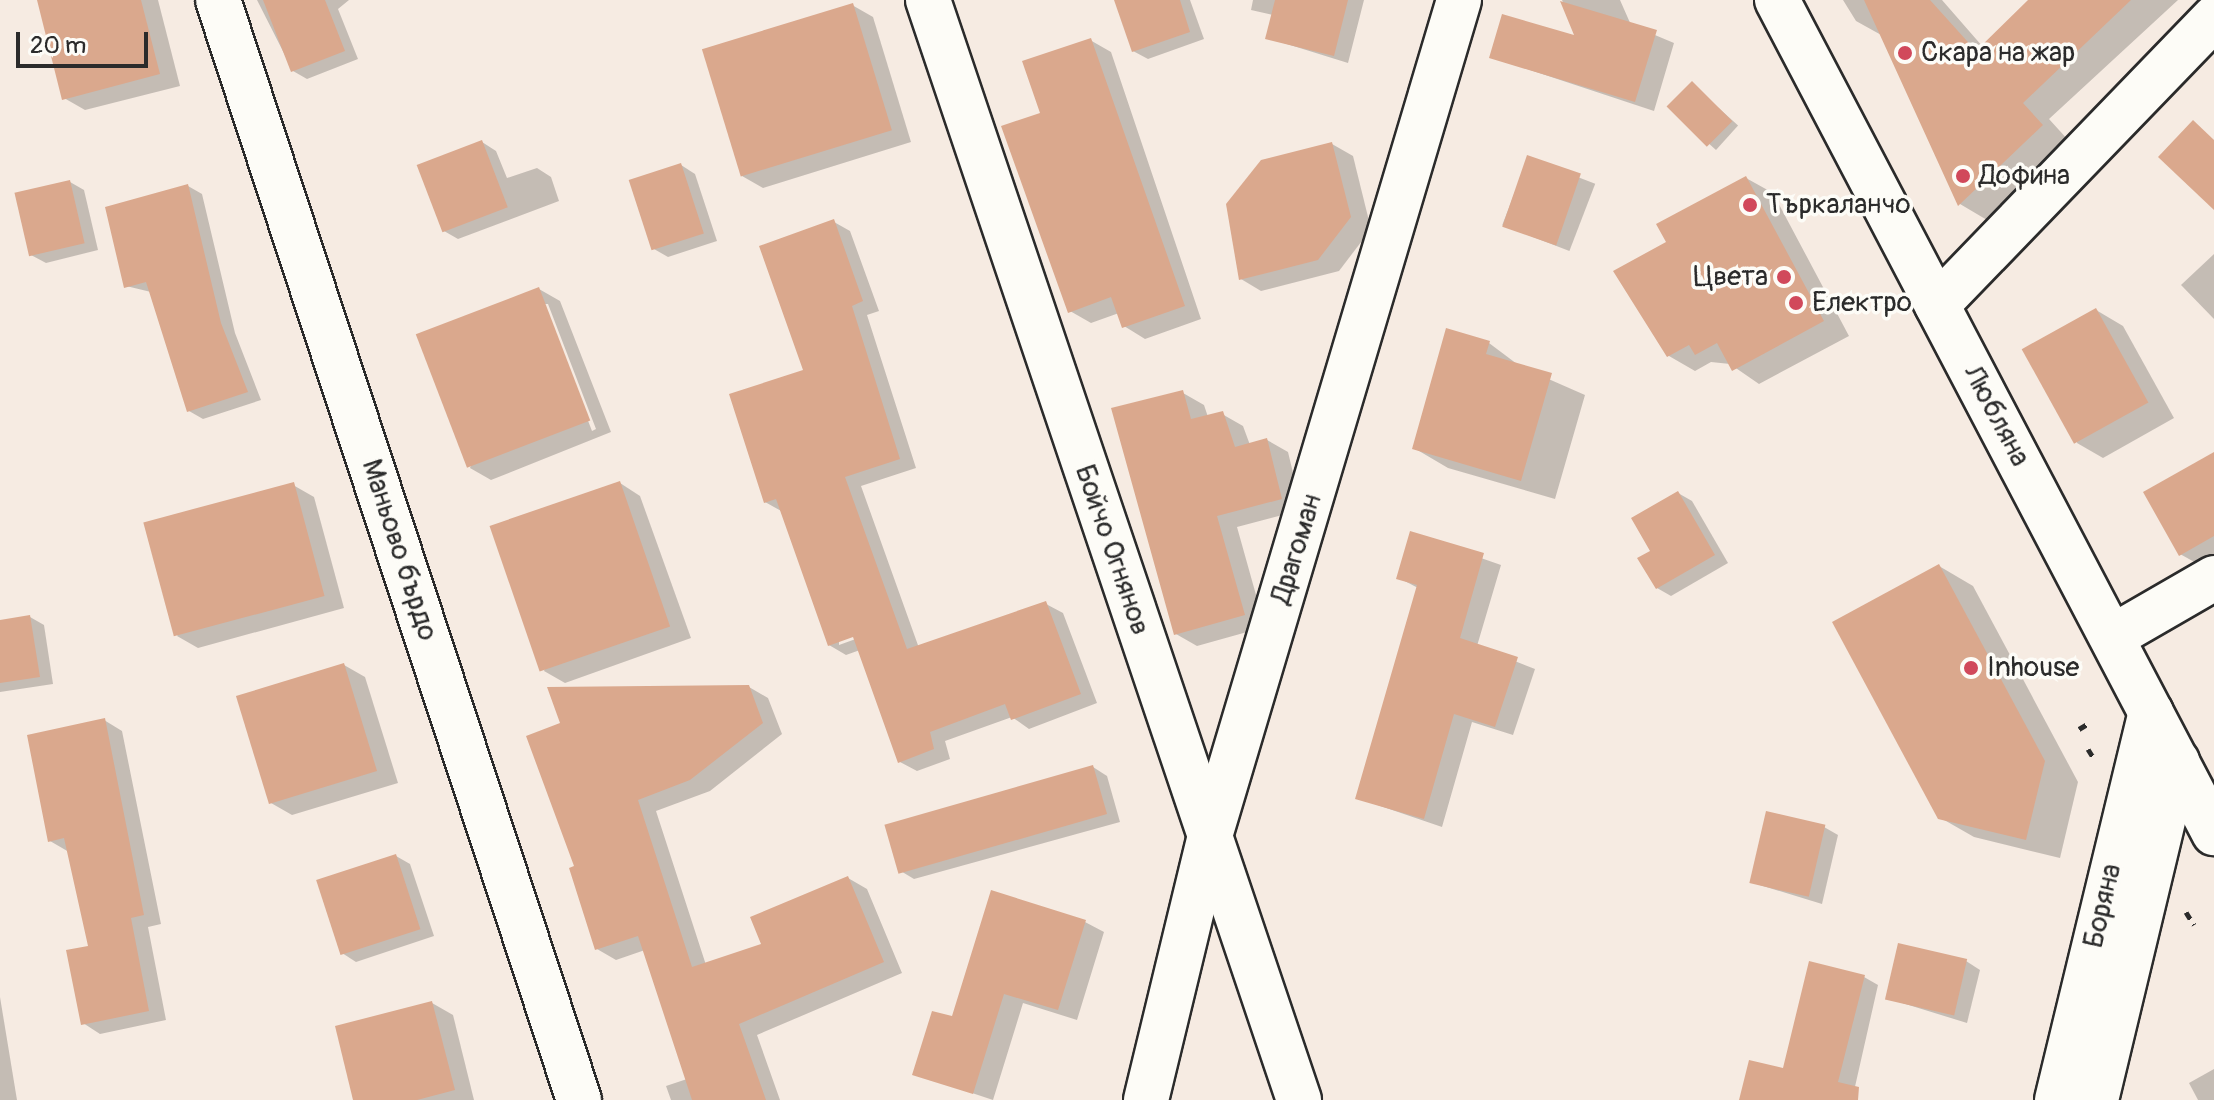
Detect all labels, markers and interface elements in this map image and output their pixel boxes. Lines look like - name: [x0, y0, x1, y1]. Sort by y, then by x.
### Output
- scale bar: [20, 16, 152, 66]
- text: 20 m: [30, 31, 86, 60]
- place label: Скара на жар: [1921, 36, 2075, 70]
- marker: Скара на жар: [1896, 44, 1914, 62]
- place label: Дофина: [1979, 159, 2070, 193]
- marker: Дофина: [1954, 167, 1972, 185]
- place label: Търкаланчо: [1766, 188, 1910, 222]
- marker: Търкаланчо: [1741, 196, 1759, 214]
- place label: Цвета: [1693, 260, 1768, 294]
- marker: Цвета: [1775, 268, 1793, 286]
- place label: Електро: [1812, 286, 1912, 320]
- marker: Електро: [1787, 294, 1805, 312]
- street label: Любляна: [1955, 360, 2037, 472]
- street label: Маньово бърдо: [354, 455, 444, 645]
- street label: Бойчо Огнянов: [1067, 460, 1157, 640]
- street label: Драгоман: [1264, 490, 1330, 608]
- place label: Inhouse: [1987, 651, 2079, 685]
- marker: Inhouse: [1962, 659, 1980, 677]
- street label: Боряна: [2077, 861, 2129, 951]

